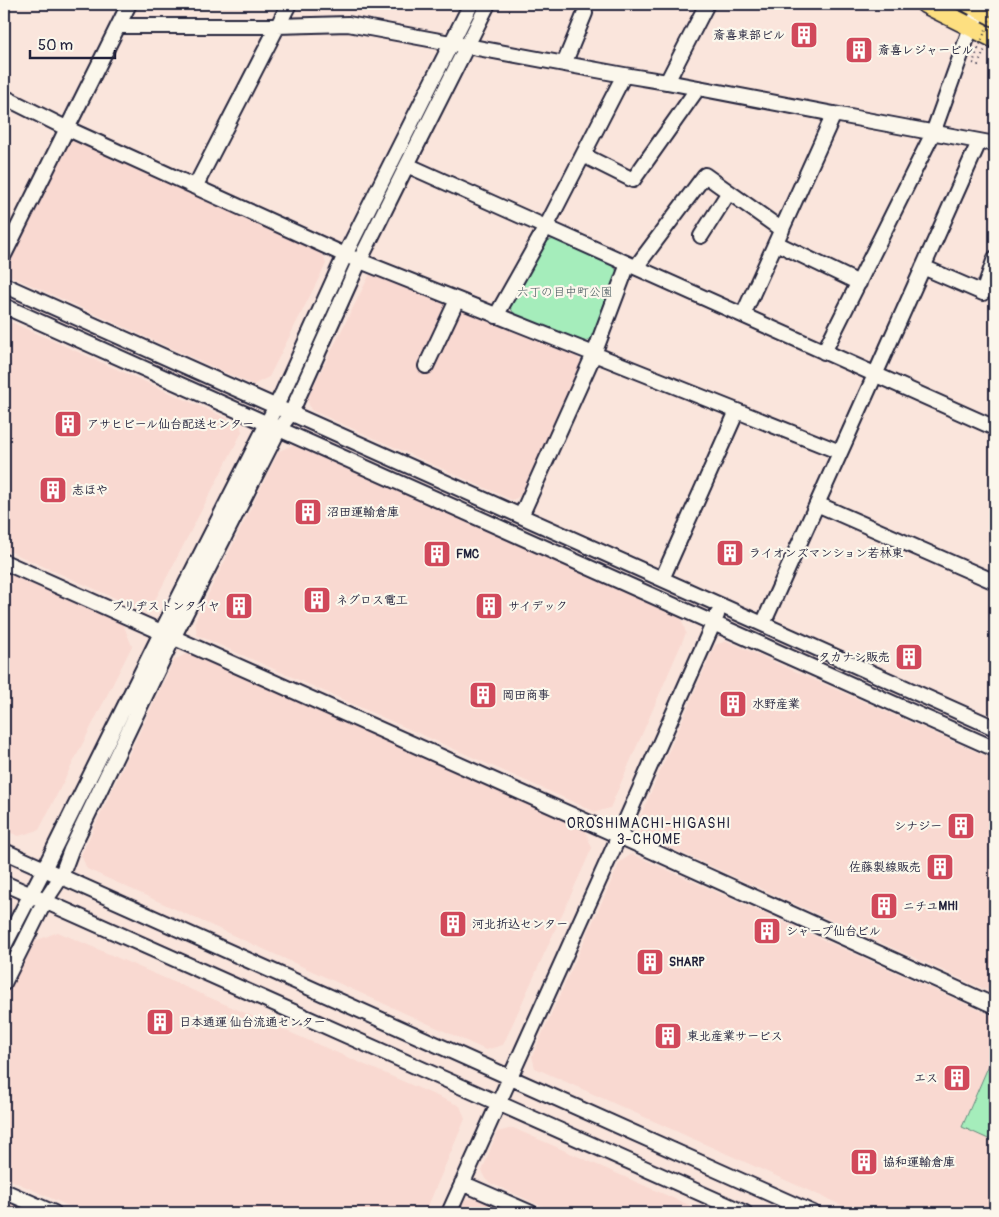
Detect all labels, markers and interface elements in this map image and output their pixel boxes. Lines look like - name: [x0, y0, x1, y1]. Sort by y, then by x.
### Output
- building icon: 斎喜東部ビル: [789, 20, 819, 50]
- scale bar: [30, 28, 115, 60]
- place label: 斎喜東部ビル: [713, 28, 785, 43]
- building icon: 斎喜レジャービル: [844, 35, 874, 65]
- text: 50 m: [38, 36, 73, 55]
- place label: 斎喜レジャービル: [878, 43, 974, 58]
- park label: 六丁の目中町公園: [517, 285, 613, 300]
- building icon: アサヒビール仙台配送センター: [53, 409, 83, 439]
- place label: アサヒビール仙台配送センター: [87, 417, 254, 432]
- building icon: 志ほや: [38, 475, 68, 505]
- place label: 志ほや: [72, 483, 108, 498]
- building icon: 沼田運輸倉庫: [293, 497, 323, 527]
- place label: 沼田運輸倉庫: [327, 505, 399, 520]
- building icon: ライオンズマンション若林東: [715, 538, 745, 568]
- building icon: FMC: [422, 539, 452, 569]
- place label: ライオンズマンション若林東: [749, 546, 904, 561]
- place label: FMC: [456, 547, 480, 562]
- building icon: ネグロス電工: [302, 585, 332, 615]
- building icon: ブリヂストンタイヤ: [224, 591, 254, 621]
- building icon: サイデック: [474, 591, 504, 621]
- place label: ネグロス電工: [336, 593, 408, 608]
- place label: ブリヂストンタイヤ: [112, 599, 220, 614]
- place label: サイデック: [508, 599, 568, 614]
- building icon: タカナシ販売: [894, 642, 924, 672]
- place label: タカナシ販売: [818, 650, 890, 665]
- building icon: 岡田商事: [468, 680, 498, 710]
- place label: 岡田商事: [502, 688, 550, 703]
- building icon: 水野産業: [718, 689, 748, 719]
- place label: 水野産業: [752, 697, 800, 712]
- building icon: シナジー: [946, 811, 976, 841]
- district label: OROSHIMACHI-HIGASHI 3-CHOME: [567, 815, 731, 848]
- place label: シナジー: [894, 819, 942, 834]
- building icon: 佐藤製線販売: [925, 852, 955, 882]
- place label: 佐藤製線販売: [849, 860, 921, 875]
- building icon: ニチユMHI: [869, 891, 899, 921]
- place label: ニチユMHI: [903, 899, 958, 914]
- building icon: 河北折込センター: [438, 909, 468, 939]
- building icon: シャープ仙台ビル: [752, 916, 782, 946]
- place label: 河北折込センター: [472, 917, 568, 932]
- place label: シャープ仙台ビル: [786, 924, 881, 939]
- building icon: SHARP: [635, 947, 665, 977]
- place label: SHARP: [669, 955, 705, 970]
- building icon: 日本通運 仙台流通センター: [145, 1007, 175, 1037]
- place label: 日本通運 仙台流通センター: [179, 1015, 326, 1030]
- building icon: 東北産業サービス: [653, 1021, 683, 1051]
- place label: 東北産業サービス: [687, 1029, 783, 1044]
- building icon: エス: [942, 1063, 972, 1093]
- place label: エス: [914, 1071, 938, 1086]
- building icon: 協和運輸倉庫: [849, 1147, 879, 1177]
- place label: 協和運輸倉庫: [883, 1155, 955, 1170]

